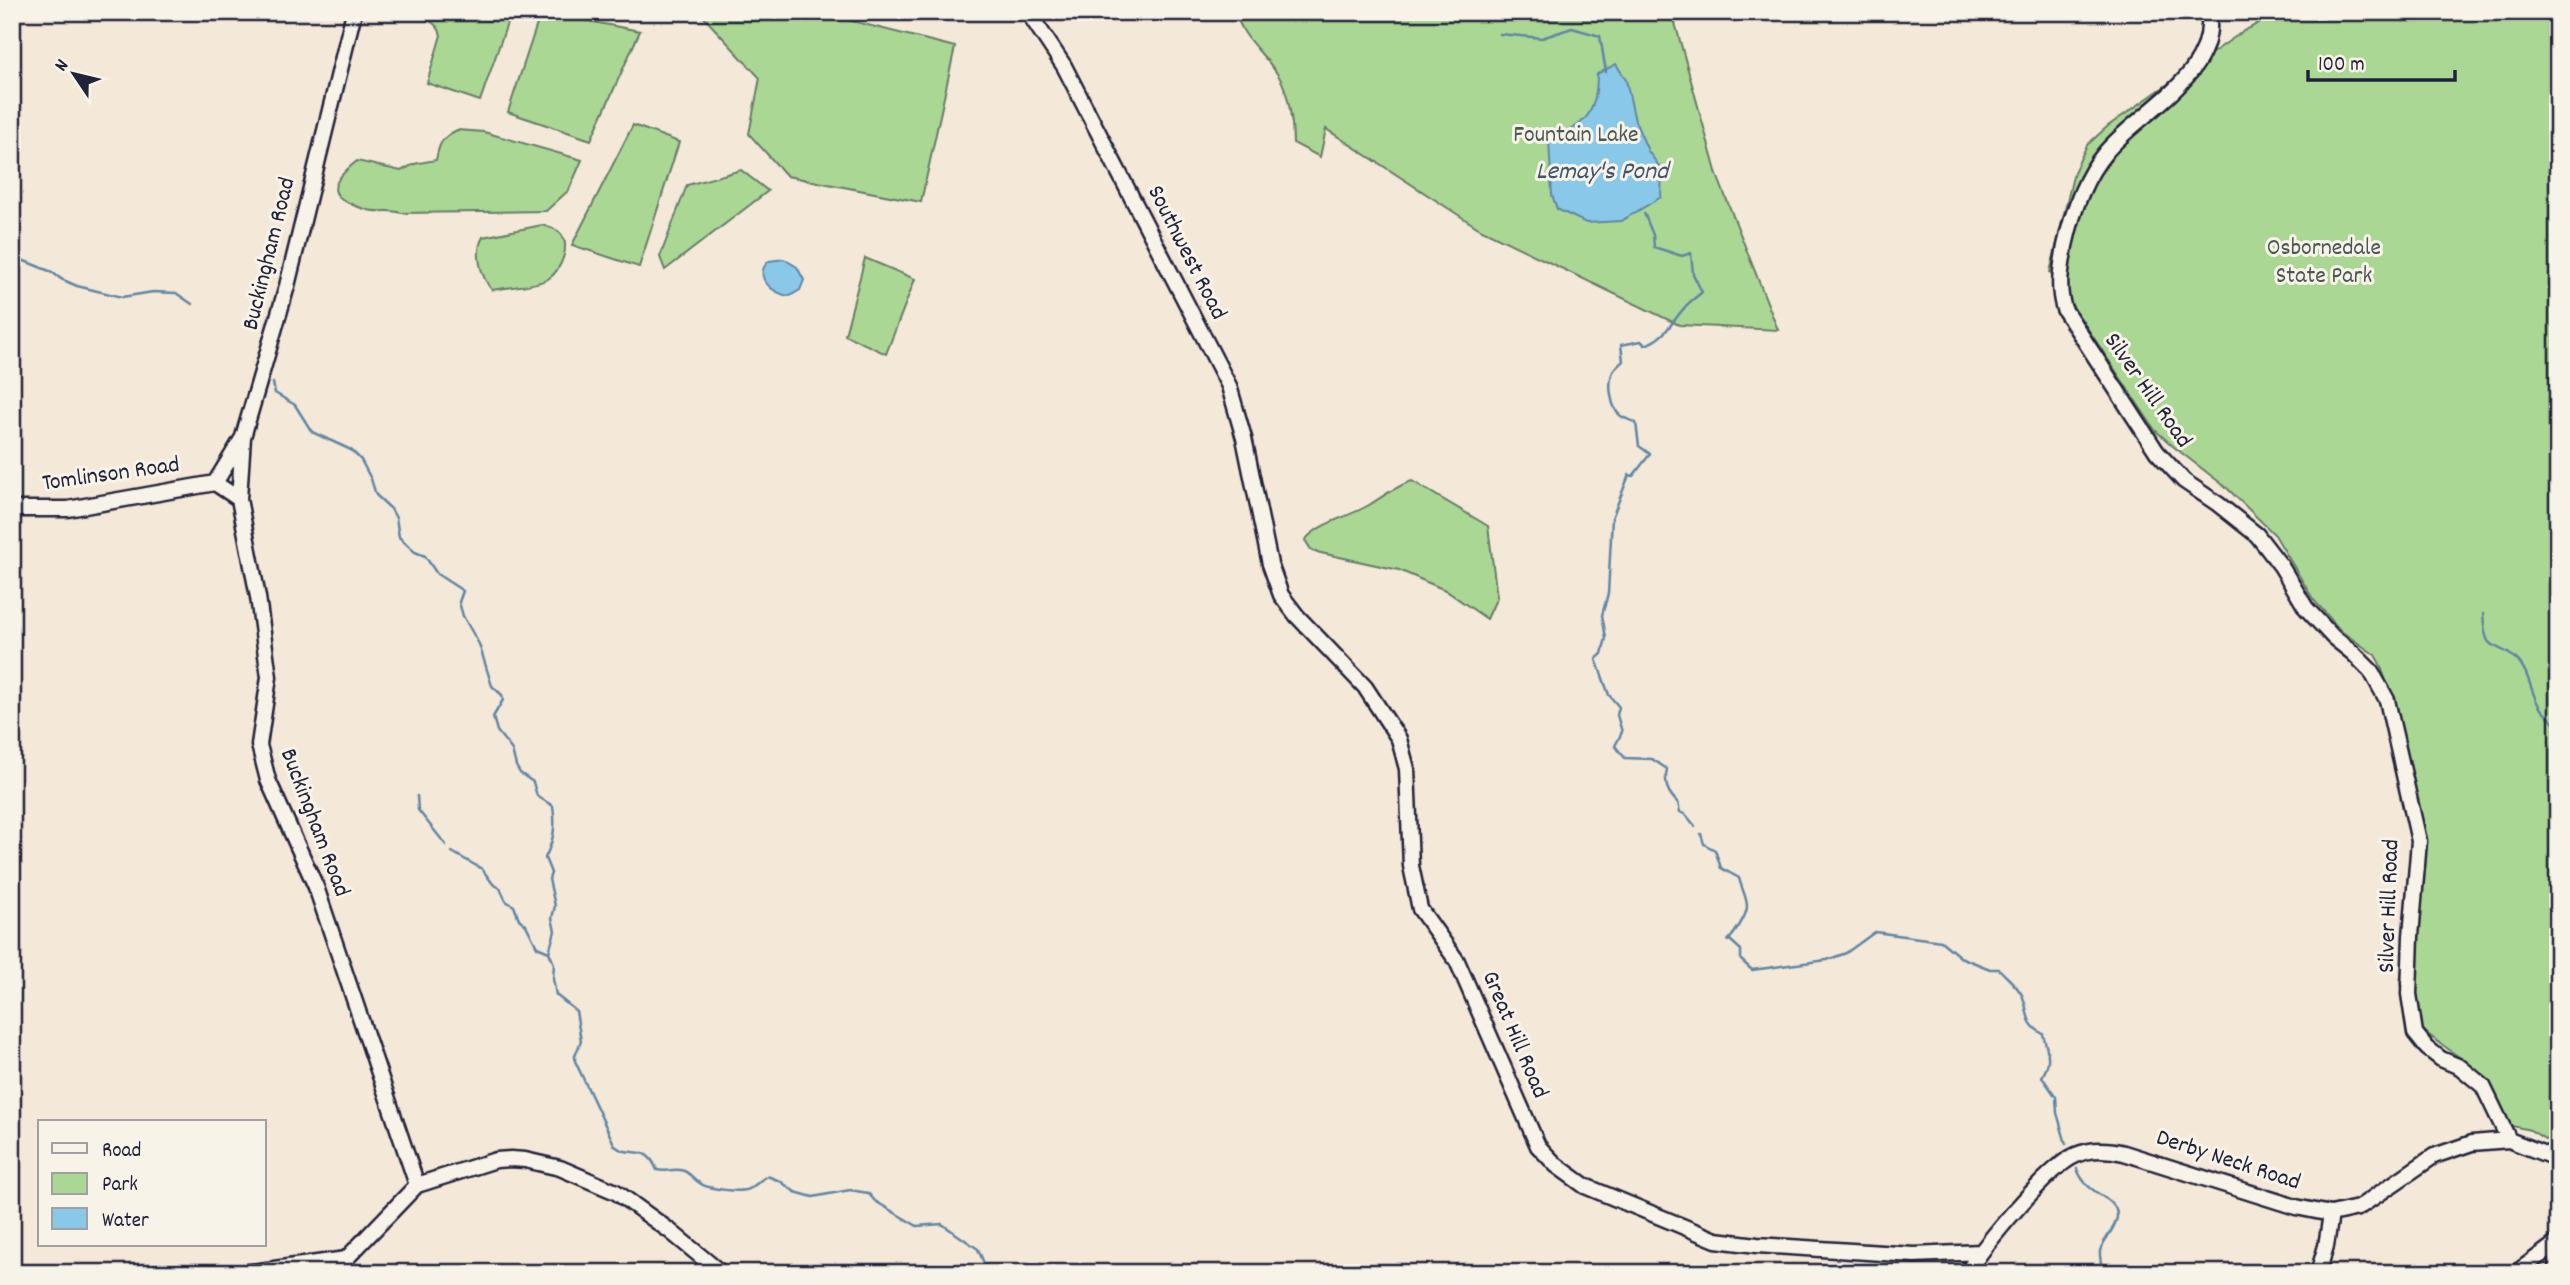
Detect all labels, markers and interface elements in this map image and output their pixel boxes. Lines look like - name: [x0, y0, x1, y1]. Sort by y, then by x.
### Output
- north arrow: [38, 38, 108, 108]
- scale bar: [2308, 38, 2454, 82]
- text: 100 m: [2318, 51, 2365, 81]
- text: N: [49, 55, 77, 78]
- park label: Fountain Lake: [1513, 119, 1639, 153]
- water label: Lemay's Pond: [1536, 154, 1671, 191]
- street label: Buckingham Road: [235, 174, 305, 334]
- street label: Southwest Road: [1138, 180, 1234, 326]
- park label: Osbornedale State Park: [2267, 232, 2381, 294]
- street label: Silver Hill Road: [2095, 326, 2199, 456]
- street label: Tomlinson Road: [40, 449, 182, 501]
- street label: Buckingham Road: [270, 744, 358, 902]
- street label: Silver Hill Road: [2371, 838, 2409, 974]
- street label: Great Hill Road: [1472, 966, 1556, 1104]
- legend: [38, 1120, 266, 1246]
- street label: Derby Neck Road: [2152, 1122, 2304, 1200]
- text: Road: [102, 1137, 141, 1167]
- text: Park: [102, 1171, 138, 1201]
- text: Water: [102, 1207, 149, 1237]

